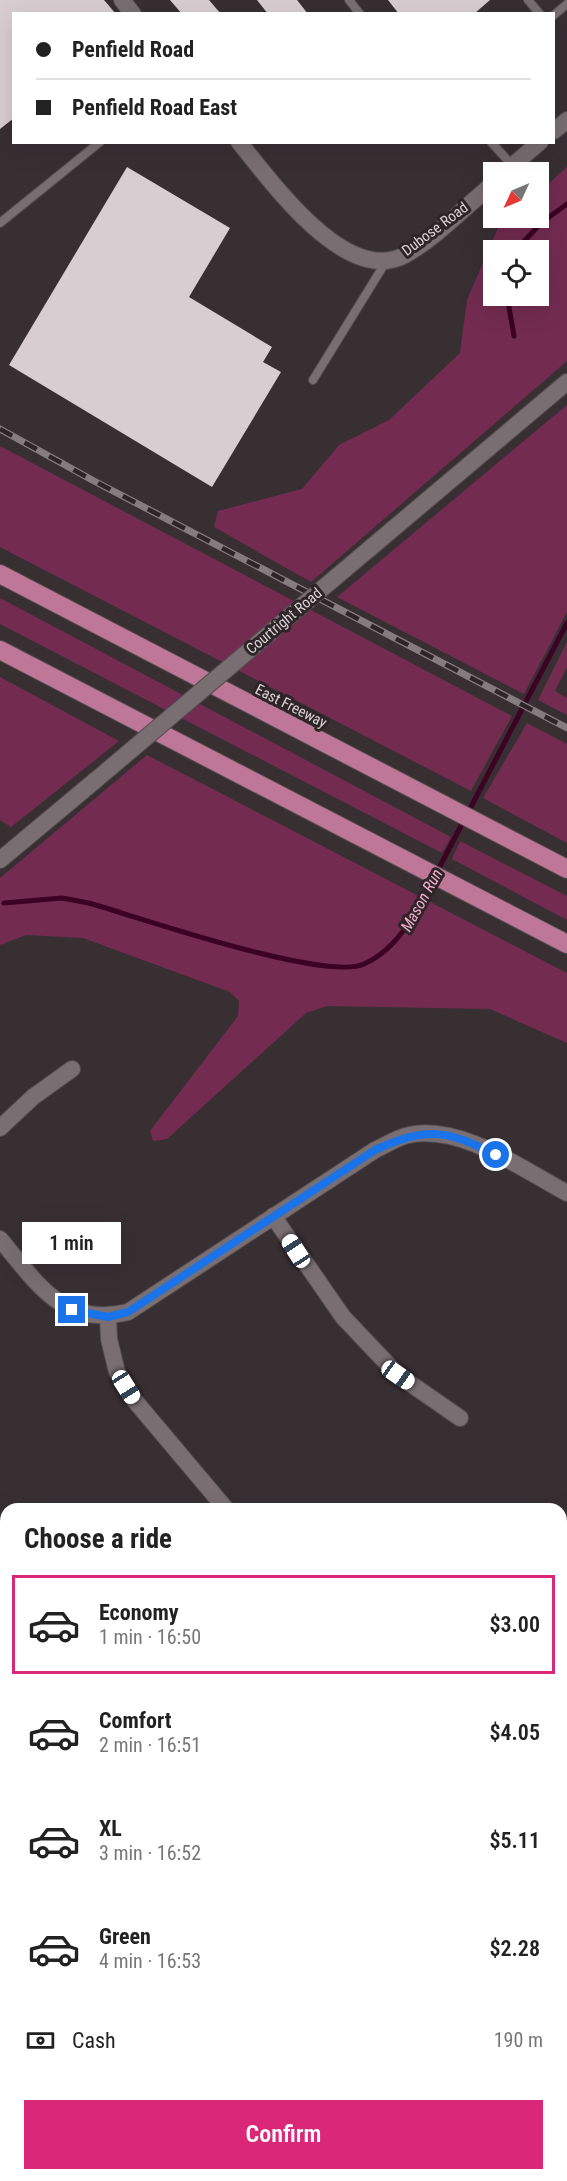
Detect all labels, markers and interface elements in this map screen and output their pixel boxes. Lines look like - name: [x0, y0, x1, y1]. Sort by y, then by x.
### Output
- text: Penfield Road: [72, 37, 194, 62]
- text: Penfield Road East: [72, 95, 237, 120]
- north arrow: [483, 162, 549, 228]
- map controls: [483, 162, 549, 306]
- street label: Dubose Road: [398, 198, 472, 260]
- button: locate: [483, 240, 549, 306]
- street label: Courtright Road: [242, 584, 326, 658]
- street label: East Freeway: [252, 680, 330, 732]
- water label: Mason Run: [397, 866, 446, 935]
- route start: [482, 1141, 509, 1168]
- callout: 1 min: [22, 1223, 122, 1265]
- text: 1 min: [49, 1231, 94, 1255]
- car: [279, 1231, 313, 1271]
- route end: [58, 1296, 85, 1323]
- car: [378, 1357, 418, 1393]
- car: [109, 1367, 143, 1407]
- text: Choose a ride: [24, 1523, 172, 1555]
- icon: car: [27, 1598, 81, 1652]
- text: Economy: [99, 1600, 179, 1625]
- text: $3.00: [489, 1612, 540, 1637]
- text: 1 min · 16:50: [99, 1625, 201, 1649]
- icon: car: [27, 1706, 81, 1760]
- text: Comfort: [99, 1708, 172, 1733]
- text: $4.05: [489, 1720, 540, 1745]
- text: 2 min · 16:51: [99, 1733, 201, 1757]
- icon: car: [27, 1814, 81, 1868]
- text: XL: [99, 1816, 122, 1841]
- text: $5.11: [489, 1828, 540, 1853]
- text: 3 min · 16:52: [99, 1841, 201, 1865]
- icon: car: [27, 1922, 81, 1976]
- text: Green: [99, 1924, 151, 1949]
- text: $2.28: [489, 1936, 540, 1961]
- text: 4 min · 16:53: [99, 1949, 201, 1973]
- icon: cash: [24, 2024, 57, 2057]
- text: Cash: [72, 2028, 116, 2053]
- text: 190 m: [494, 2028, 543, 2052]
- button: Confirm: [24, 2100, 543, 2169]

